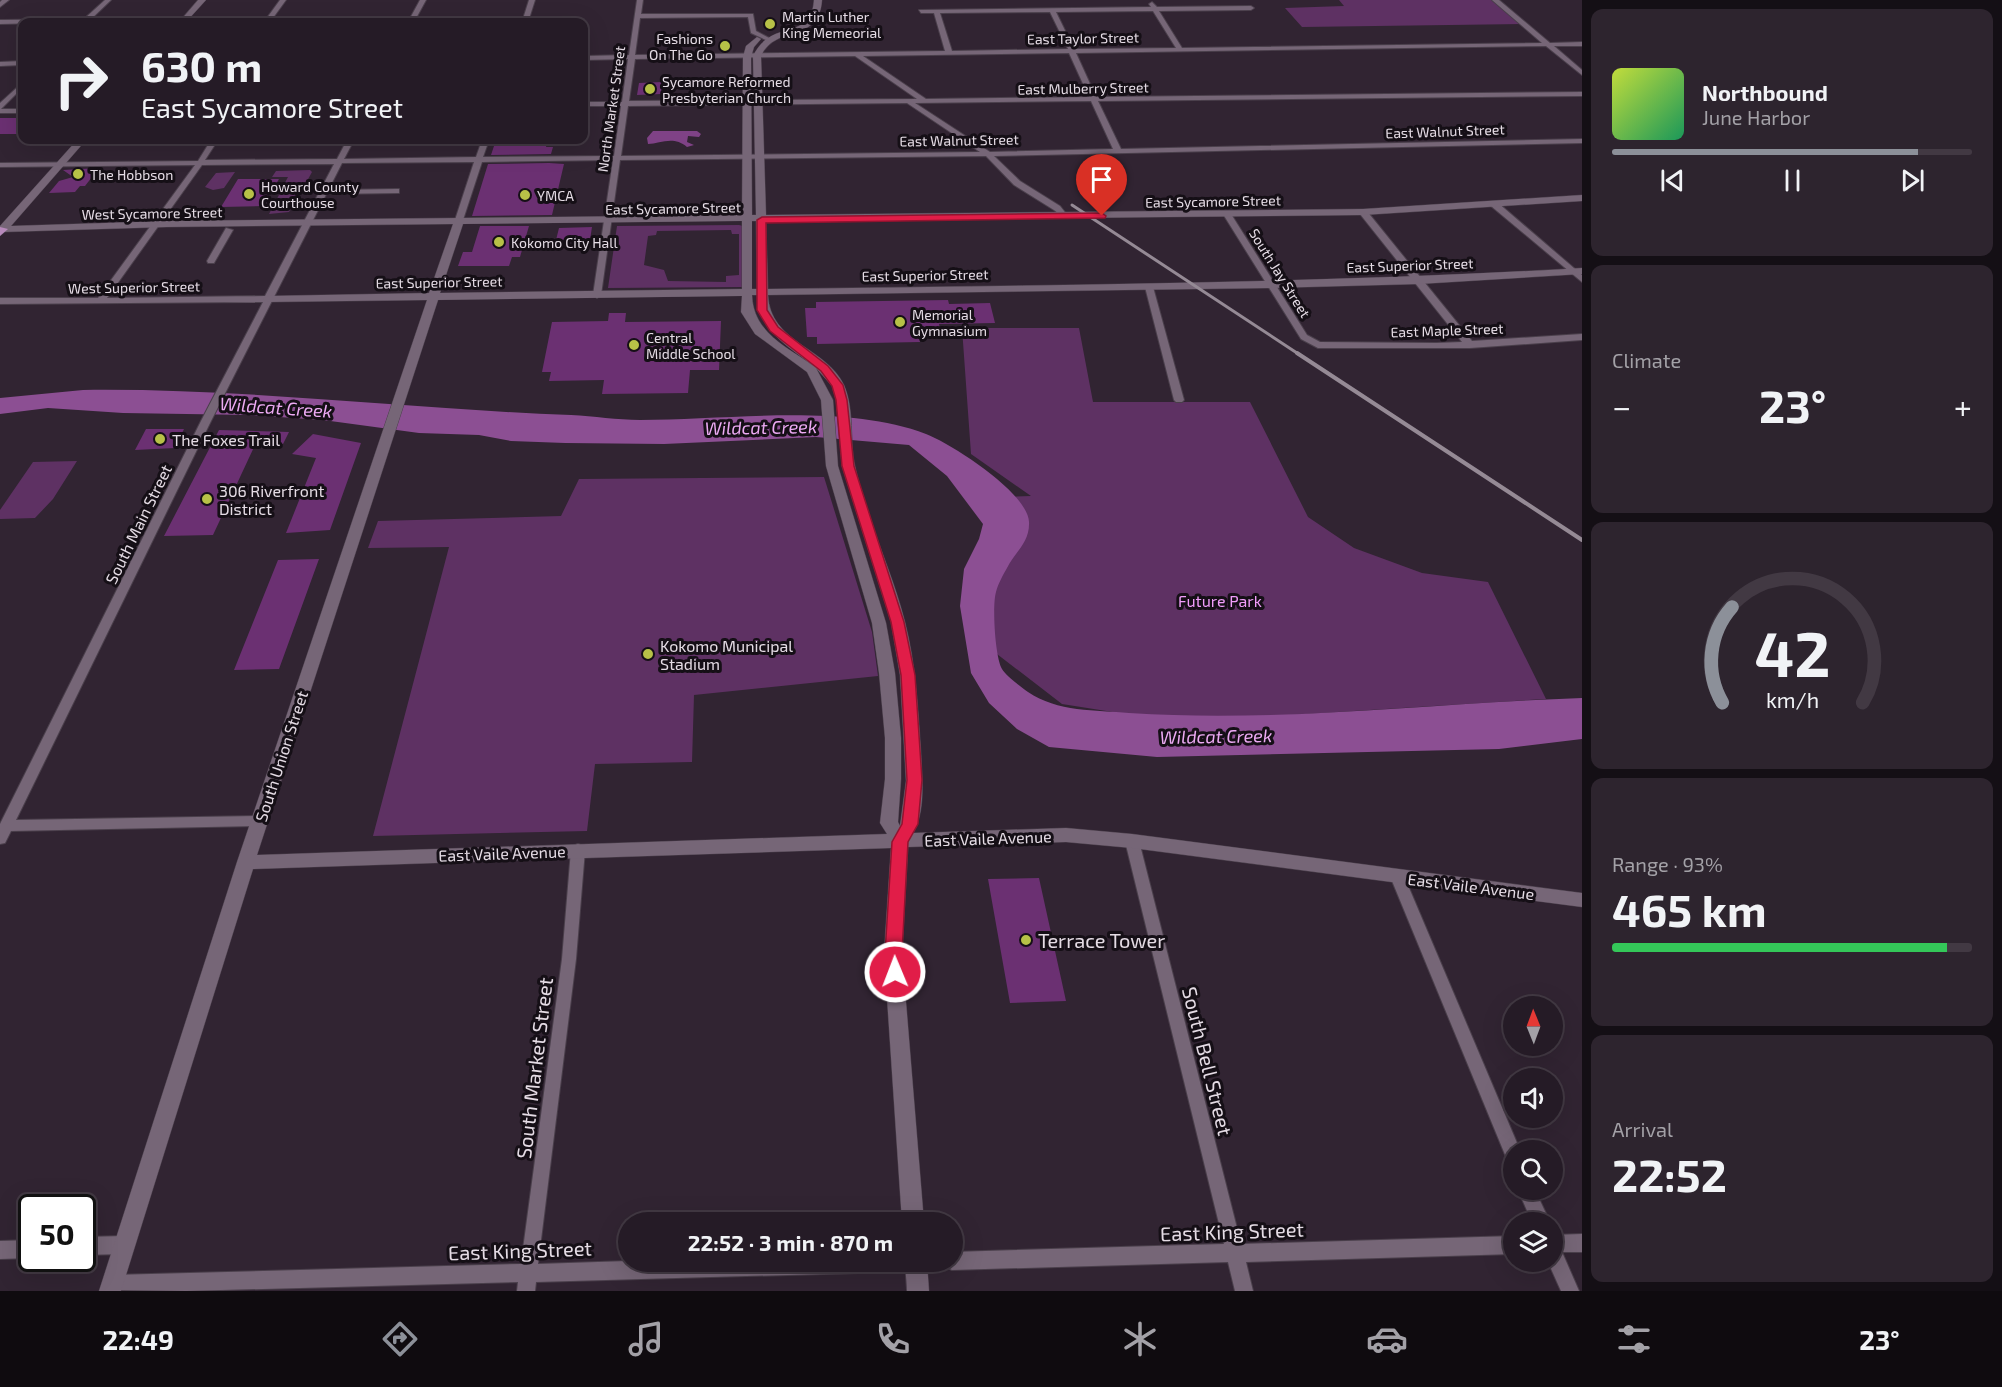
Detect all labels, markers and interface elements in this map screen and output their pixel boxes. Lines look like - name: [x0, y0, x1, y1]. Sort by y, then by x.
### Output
- place label: Martin Luther King Memeorial: [782, 8, 882, 41]
- marker: Martin Luther King Memeorial: [763, 17, 777, 31]
- street label: East Taylor Street: [1027, 29, 1139, 47]
- place label: Fashions On The Go: [649, 30, 713, 63]
- marker: Fashions On The Go: [718, 39, 732, 53]
- text: 630 m: [141, 40, 262, 90]
- icon: right: [42, 42, 120, 120]
- street label: North Market Street: [594, 45, 628, 173]
- place label: Sycamore Reformed Presbyterian Church: [662, 73, 791, 106]
- street label: East Mulberry Street: [1017, 78, 1149, 98]
- text: Northbound: [1702, 79, 1828, 105]
- marker: Sycamore Reformed Presbyterian Church: [643, 82, 657, 96]
- text: East Sycamore Street: [141, 91, 403, 123]
- text: June Harbor: [1702, 105, 1810, 129]
- street label: East Walnut Street: [1385, 120, 1505, 142]
- street label: East Walnut Street: [899, 130, 1019, 150]
- pin: [1076, 154, 1127, 216]
- icon: arrive: [1085, 163, 1118, 196]
- icon: previous: [1656, 164, 1689, 197]
- icon: pause: [1776, 164, 1809, 197]
- icon: next: [1896, 164, 1929, 197]
- place label: The Hobbson: [90, 166, 173, 183]
- marker: The Hobbson: [71, 167, 85, 181]
- place label: Howard County Courthouse: [261, 178, 359, 211]
- marker: Howard County Courthouse: [242, 187, 256, 201]
- place label: YMCA: [537, 187, 574, 204]
- marker: YMCA: [518, 188, 532, 202]
- street label: East Sycamore Street: [1145, 191, 1281, 211]
- street label: East Sycamore Street: [605, 198, 741, 218]
- street label: West Sycamore Street: [81, 203, 223, 223]
- street label: South Jay Street: [1246, 225, 1314, 321]
- place label: Kokomo City Hall: [511, 234, 618, 251]
- marker: Kokomo City Hall: [492, 235, 506, 249]
- street label: East Superior Street: [1346, 254, 1474, 276]
- street label: East Superior Street: [861, 265, 989, 285]
- street label: East Superior Street: [375, 272, 503, 292]
- street label: West Superior Street: [68, 277, 200, 297]
- place label: Memorial Gymnasium: [912, 306, 987, 339]
- marker: Memorial Gymnasium: [893, 315, 907, 329]
- street label: East Maple Street: [1390, 320, 1504, 340]
- place label: Central Middle School: [646, 329, 736, 362]
- marker: Central Middle School: [627, 338, 641, 352]
- text: Climate: [1612, 348, 1681, 372]
- text: 23°: [1759, 378, 1826, 432]
- text: −: [1612, 386, 1631, 426]
- text: +: [1954, 386, 1972, 426]
- water label: Wildcat Creek: [219, 392, 333, 422]
- water label: Wildcat Creek: [705, 415, 817, 439]
- place label: The Foxes Trail: [172, 430, 280, 449]
- marker: The Foxes Trail: [153, 432, 167, 446]
- street label: South Main Street: [101, 461, 175, 587]
- place label: 306 Riverfront District: [219, 481, 324, 518]
- marker: 306 Riverfront District: [200, 492, 214, 506]
- park label: Future Park: [1178, 591, 1262, 610]
- text: 42: [1754, 615, 1830, 690]
- place label: Kokomo Municipal Stadium: [660, 636, 793, 673]
- marker: Kokomo Municipal Stadium: [641, 647, 655, 661]
- text: km/h: [1765, 687, 1819, 712]
- street label: South Union Street: [251, 688, 311, 824]
- water label: Wildcat Creek: [1160, 724, 1272, 748]
- street label: East Vaile Avenue: [924, 826, 1052, 850]
- street label: East Vaile Avenue: [438, 841, 566, 865]
- text: Range · 93%: [1612, 852, 1723, 876]
- street label: East Vaile Avenue: [1407, 869, 1535, 903]
- text: 465 km: [1612, 882, 1767, 936]
- place label: Terrace Tower: [1038, 928, 1165, 952]
- marker: Terrace Tower: [1019, 933, 1033, 947]
- position arrow: [863, 940, 927, 1004]
- street label: South Market Street: [511, 976, 557, 1160]
- street label: South Bell Street: [1178, 984, 1238, 1138]
- north arrow: [1503, 996, 1563, 1056]
- map controls: [1503, 996, 1563, 1272]
- button: sound: [1503, 1068, 1563, 1128]
- text: Arrival: [1612, 1117, 1673, 1141]
- button: search: [1503, 1140, 1563, 1200]
- text: 22:52: [1612, 1147, 1727, 1201]
- speed limit sign: 50: [18, 1194, 96, 1272]
- button: layers: [1503, 1212, 1563, 1272]
- street label: East King Street: [1160, 1216, 1305, 1246]
- text: 22:52 · 3 min · 870 m: [688, 1229, 893, 1255]
- street label: East King Street: [448, 1235, 593, 1265]
- icon: directions: [379, 1318, 421, 1360]
- icon: music: [625, 1318, 667, 1360]
- icon: phone: [872, 1318, 914, 1360]
- icon: climate: [1119, 1318, 1161, 1360]
- icon: car: [1366, 1318, 1408, 1360]
- icon: filters: [1613, 1318, 1655, 1360]
- text: 22:49: [102, 1323, 174, 1355]
- text: 23°: [1859, 1323, 1900, 1355]

